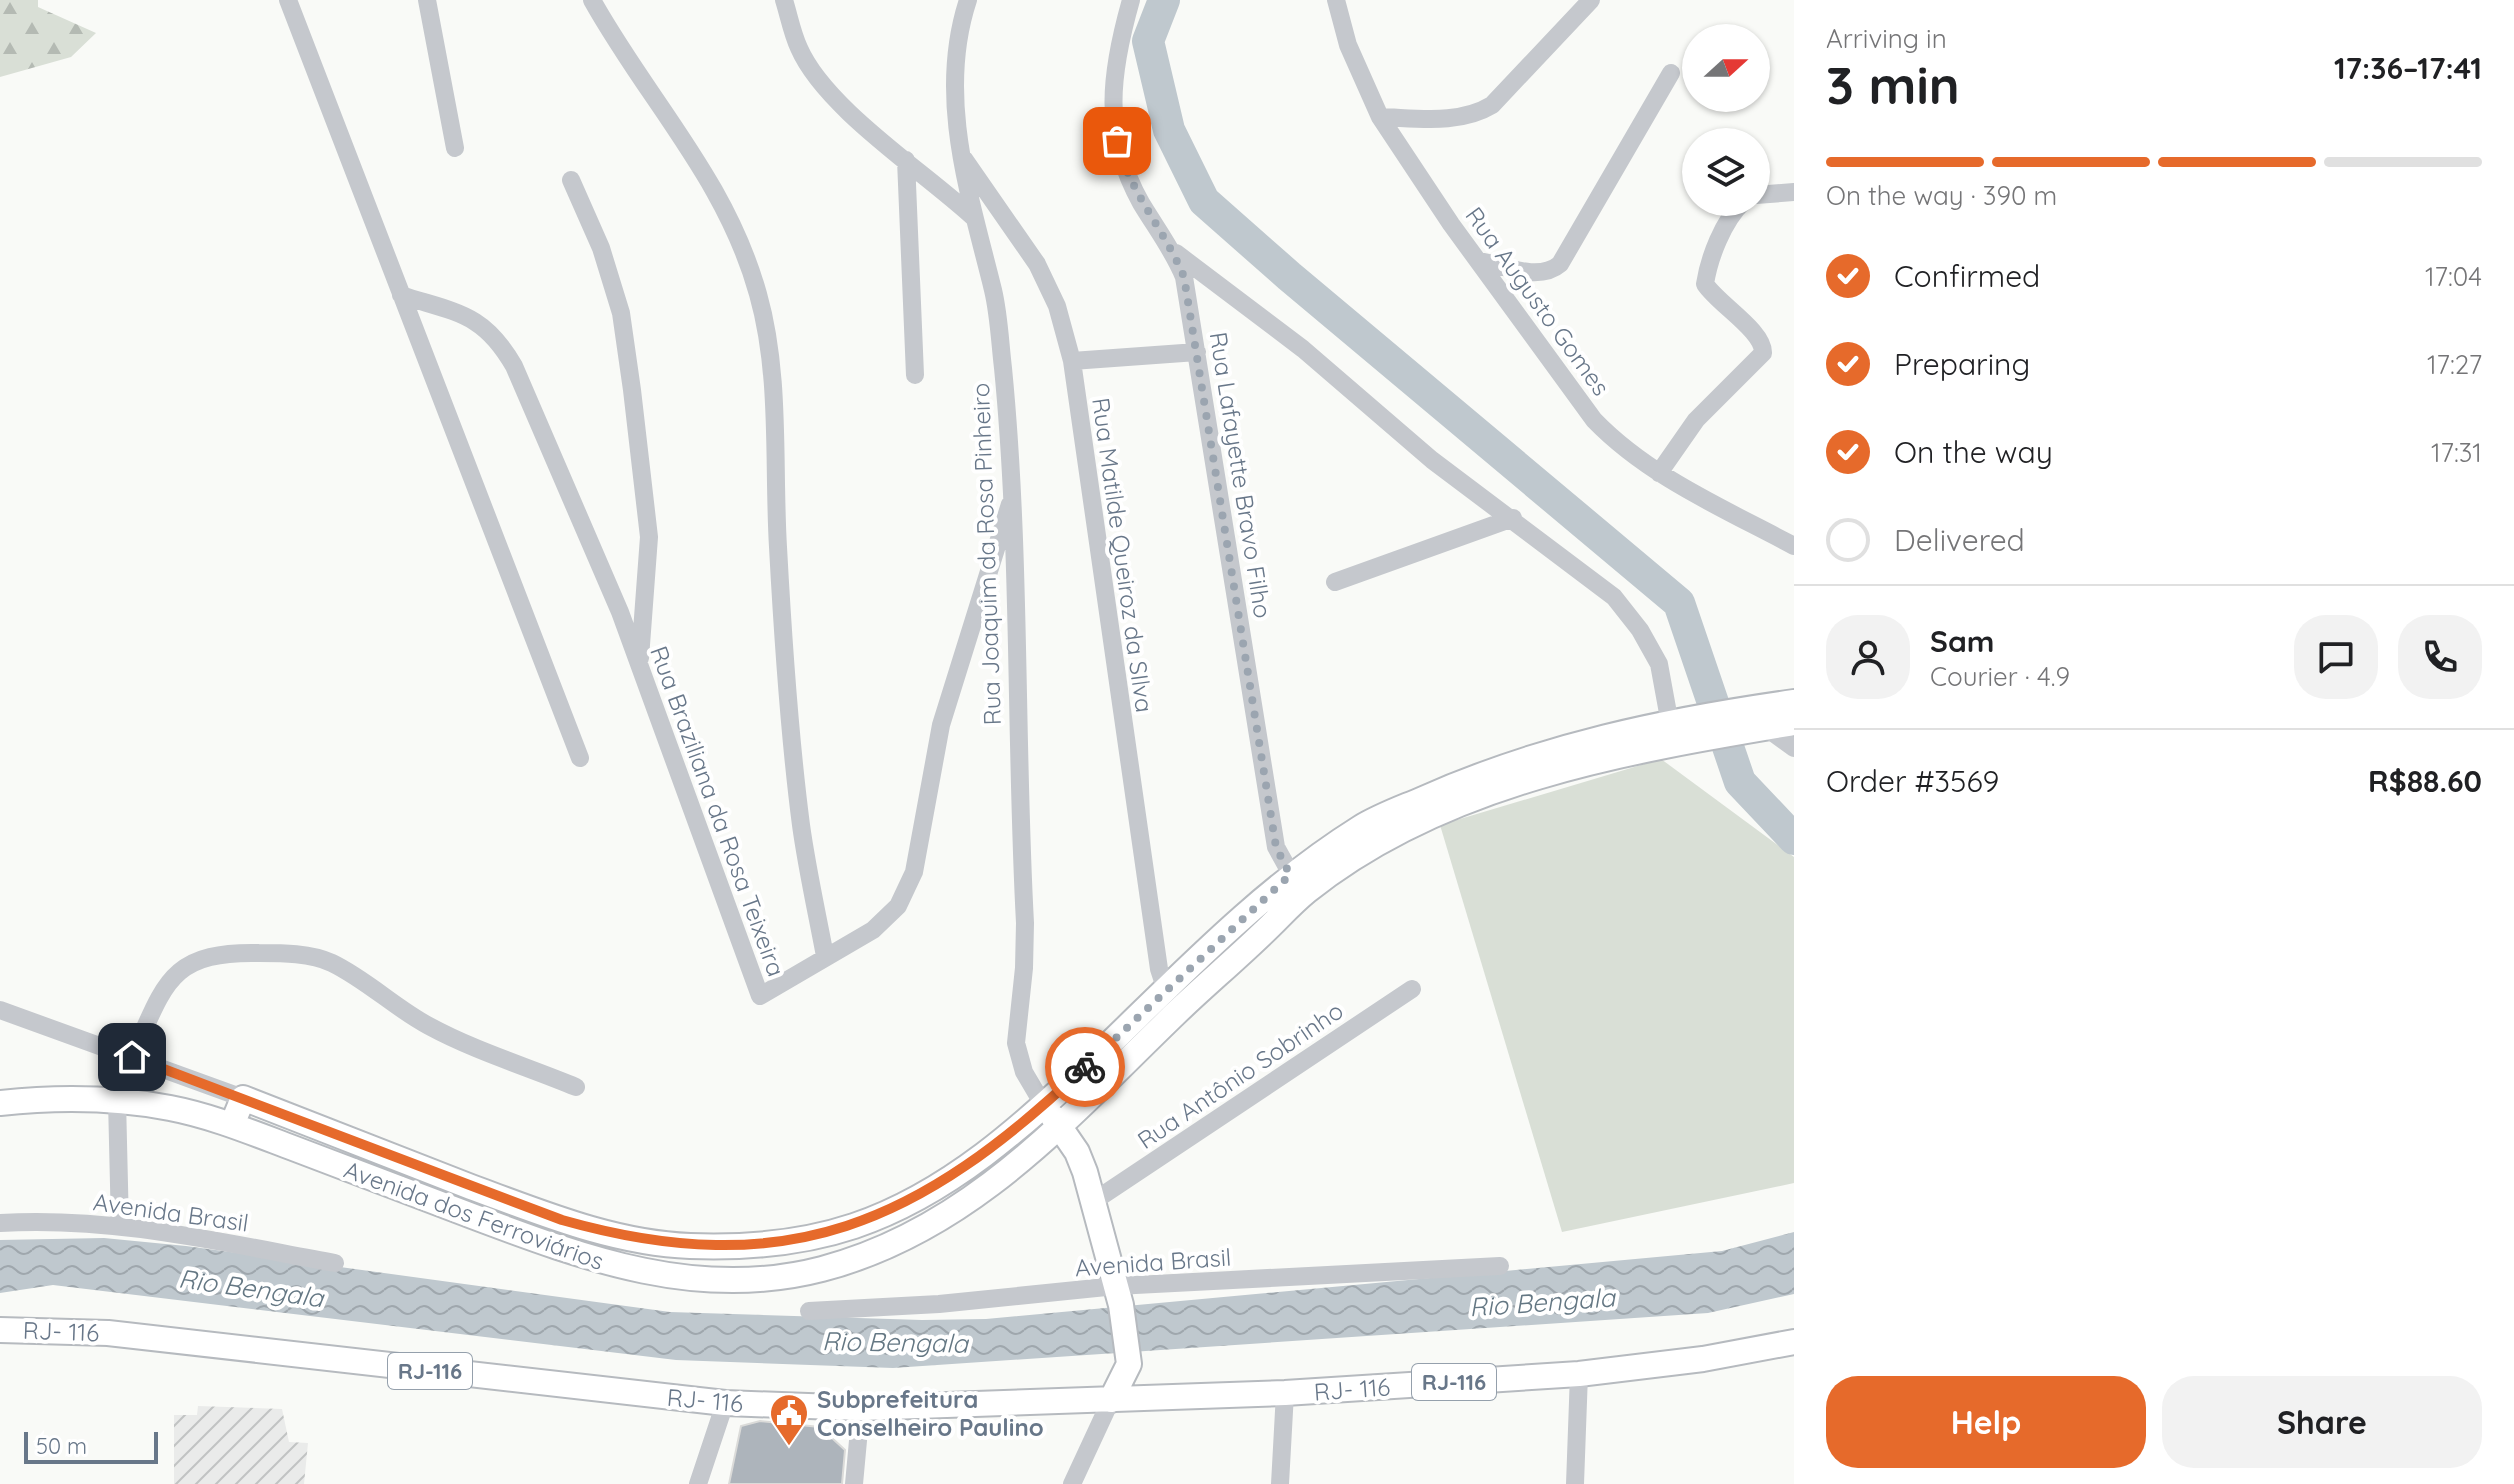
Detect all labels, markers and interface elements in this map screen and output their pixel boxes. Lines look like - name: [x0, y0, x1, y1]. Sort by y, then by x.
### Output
- text: Arriving in: [1826, 22, 1947, 55]
- north arrow: [1682, 24, 1770, 112]
- map controls: [1682, 24, 1770, 216]
- text: 17:36–17:41: [2334, 49, 2482, 87]
- text: 3 min: [1826, 52, 1960, 117]
- pin: [1083, 107, 1151, 175]
- icon: bag: [1095, 119, 1139, 163]
- button: layers: [1682, 128, 1770, 216]
- text: On the way · 390 m: [1826, 179, 2057, 212]
- street label: Rua Augusto Gomes: [1459, 201, 1617, 401]
- icon: check: [1826, 254, 1870, 298]
- text: Confirmed: [1894, 257, 2040, 295]
- text: 17:04: [2425, 260, 2482, 293]
- street label: Rua Lafayette Bravo Filho: [1204, 330, 1278, 620]
- icon: check: [1826, 342, 1870, 386]
- text: Preparing: [1894, 345, 2030, 383]
- text: 17:27: [2427, 348, 2482, 381]
- street label: Rua Joaquim da Rosa Pinheiro: [965, 382, 1007, 726]
- street label: Rua Matilde Queiroz da SIlva: [1086, 396, 1160, 714]
- icon: check: [1826, 430, 1870, 474]
- text: On the way: [1894, 433, 2053, 471]
- text: 17:31: [2431, 436, 2482, 469]
- text: Delivered: [1894, 521, 2025, 559]
- button: person: [1826, 615, 1910, 699]
- button: chat: [2294, 615, 2378, 699]
- button: phone: [2398, 615, 2482, 699]
- text: Sam: [1930, 622, 1994, 660]
- street label: Rua Braziliana da Rosa Teixeira: [644, 642, 792, 980]
- text: Courier · 4.9: [1930, 660, 2070, 693]
- text: Order #3569: [1826, 762, 1999, 800]
- text: R$88.60: [2368, 762, 2482, 800]
- street label: Rua Antônio Sobrinho: [1131, 995, 1349, 1155]
- pin: [98, 1023, 166, 1091]
- courier: [1045, 1027, 1125, 1107]
- icon: home: [110, 1035, 154, 1079]
- icon: bike: [1063, 1045, 1107, 1089]
- street label: Avenida dos Ferroviários: [340, 1154, 608, 1276]
- street label: Avenida Brasil: [91, 1186, 251, 1238]
- street label: Avenida Brasil: [1074, 1242, 1232, 1282]
- water label: Rio Bengala: [176, 1262, 327, 1315]
- water label: Rio Bengala: [1468, 1280, 1617, 1324]
- street label: RJ- 116: [22, 1315, 100, 1347]
- water label: Rio Bengala: [822, 1324, 970, 1360]
- road number: RJ-116: [388, 1353, 472, 1389]
- road number: RJ-116: [1412, 1364, 1496, 1400]
- street label: RJ- 116: [1313, 1371, 1391, 1407]
- button: Help: [1826, 1376, 2146, 1468]
- button: Share: [2162, 1376, 2482, 1468]
- street label: RJ- 116: [666, 1382, 744, 1418]
- place label: Subprefeitura Conselheiro Paulino: [817, 1384, 1044, 1442]
- public building icon: Subprefeitura Conselheiro Paulino: [768, 1392, 810, 1447]
- scale bar: [24, 1428, 158, 1464]
- text: 50 m: [36, 1432, 87, 1460]

